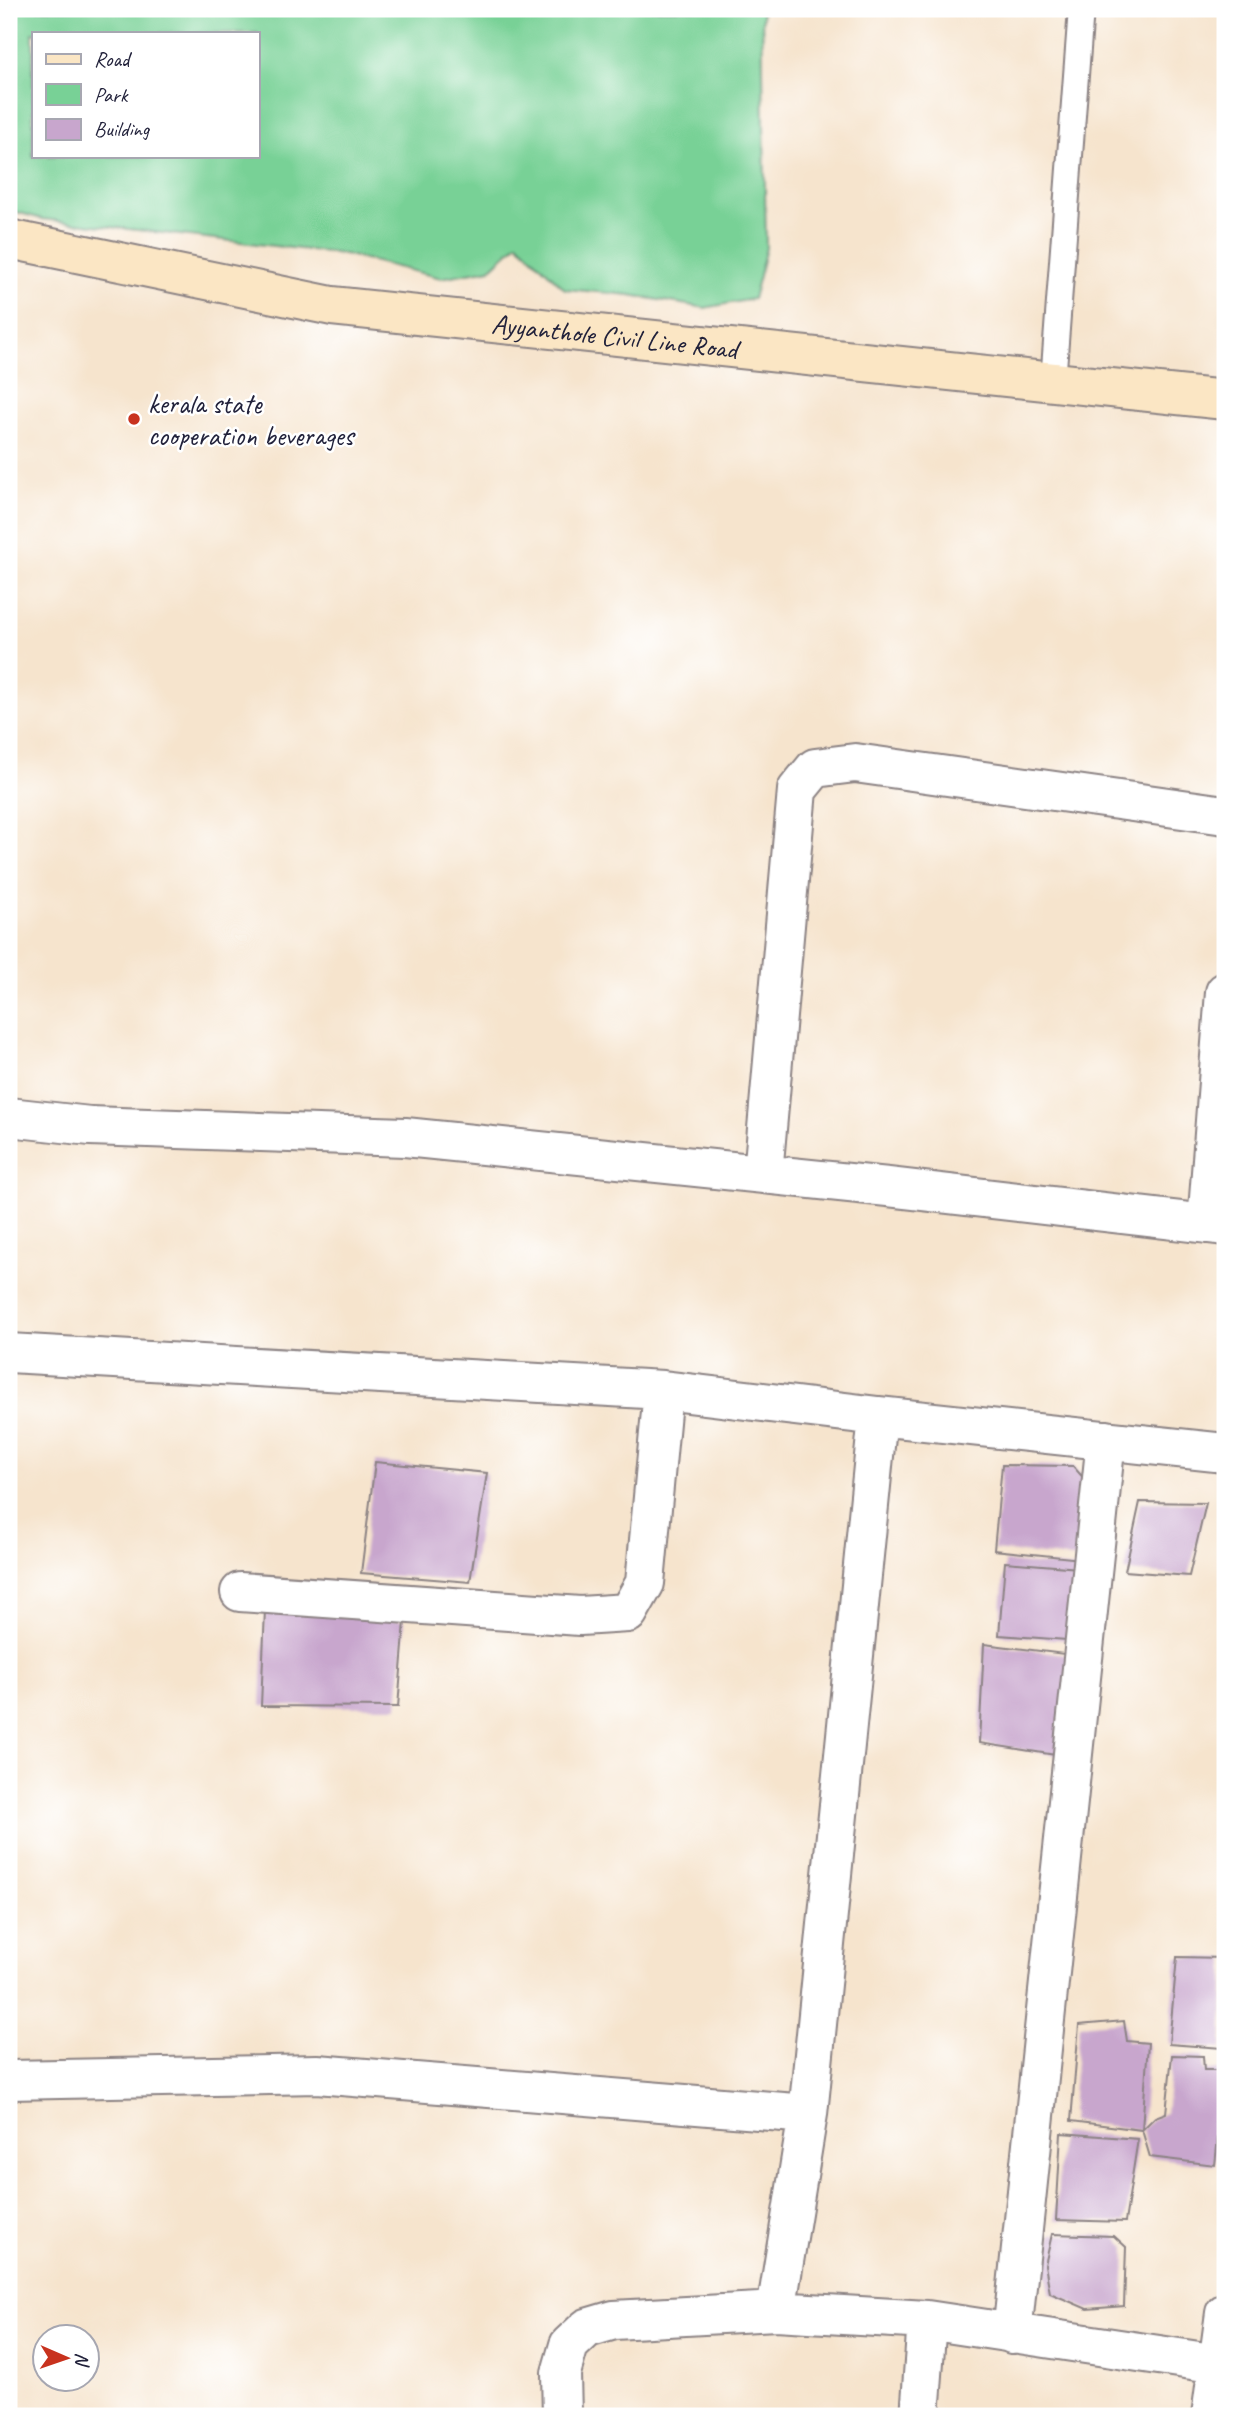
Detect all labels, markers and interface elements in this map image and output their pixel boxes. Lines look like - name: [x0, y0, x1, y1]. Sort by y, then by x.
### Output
- legend: [32, 32, 259, 158]
- text: Road: [94, 46, 133, 72]
- text: Park: [94, 82, 129, 108]
- text: Building: [94, 116, 151, 142]
- street label: Ayyanthole Civil Line Road: [490, 306, 743, 367]
- place label: kerala state cooperation beverages: [148, 386, 356, 453]
- marker: kerala state cooperation beverages: [126, 411, 142, 427]
- north arrow: [32, 2324, 102, 2394]
- text: N: [70, 2352, 94, 2368]

